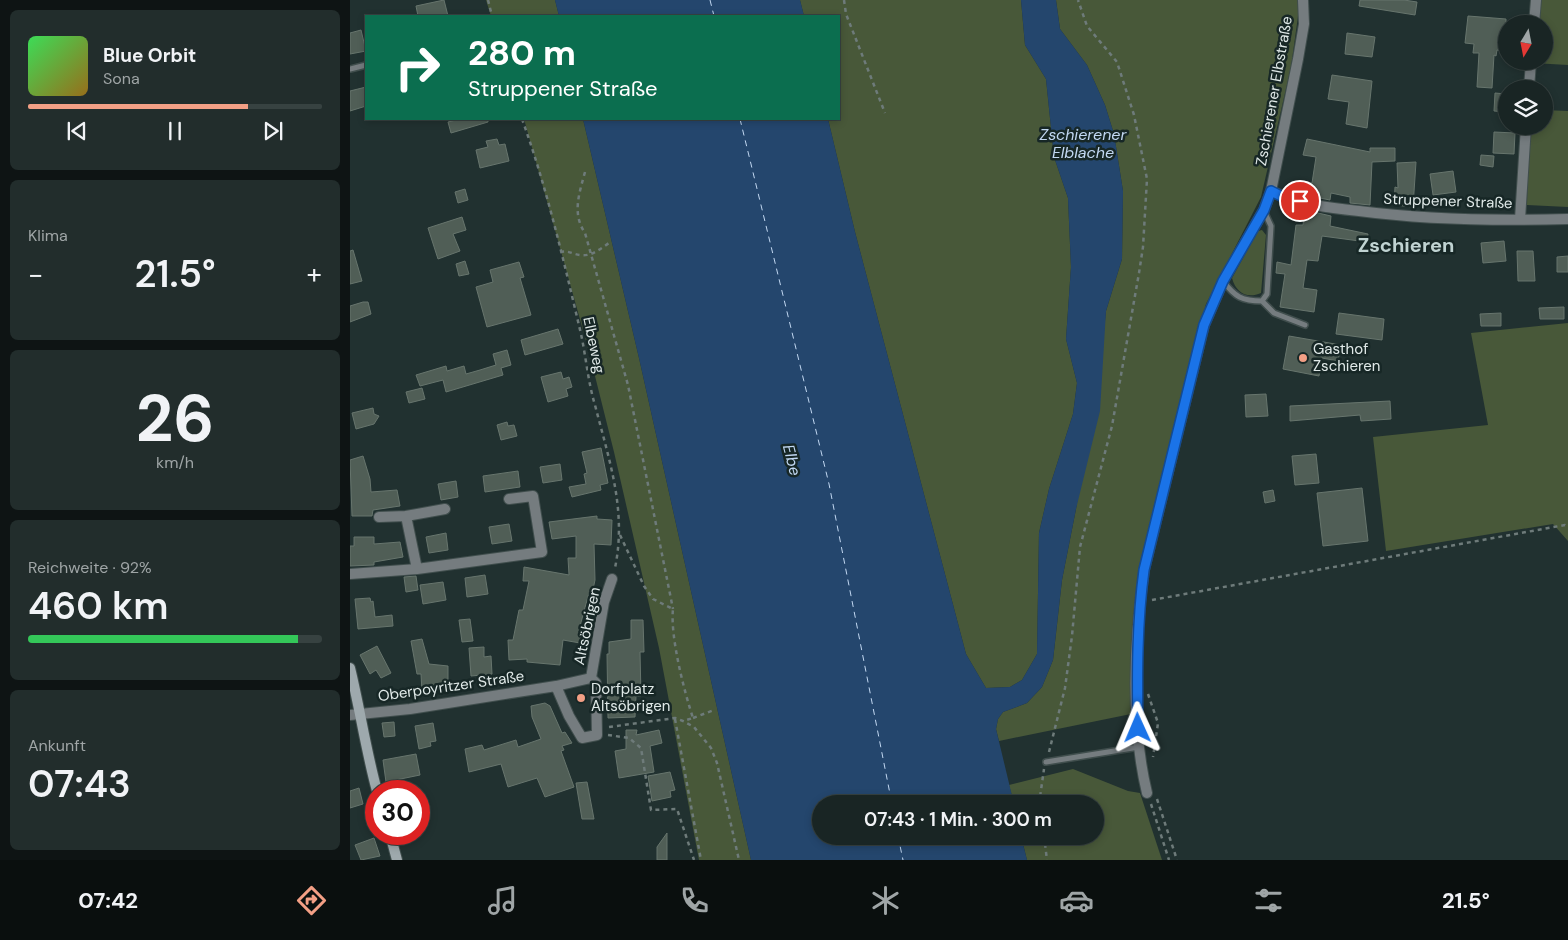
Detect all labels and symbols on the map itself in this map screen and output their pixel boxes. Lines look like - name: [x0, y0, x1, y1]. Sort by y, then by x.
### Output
- street label: Zschierener Elbstraße: [1251, 15, 1297, 167]
- north arrow: [1498, 15, 1552, 70]
- water label: Zschierener Elblache: [1040, 124, 1127, 163]
- pin: [1279, 180, 1321, 222]
- street label: Struppener Straße: [1383, 189, 1513, 213]
- district label: Zschieren: [1358, 232, 1454, 258]
- street label: Elbeweg: [578, 315, 610, 375]
- place label: Gasthof Zschieren: [1313, 339, 1380, 376]
- marker: Gasthof Zschieren: [1297, 352, 1309, 364]
- water label: Elbe: [778, 442, 806, 478]
- street label: Altsöbrigen: [569, 585, 605, 667]
- street label: Oberpoyritzer Straße: [377, 666, 525, 706]
- place label: Dorfplatz Altsöbrigen: [591, 679, 670, 716]
- marker: Dorfplatz Altsöbrigen: [575, 692, 587, 704]
- position arrow: [1111, 701, 1163, 753]
- speed limit sign: 30: [365, 780, 430, 845]

